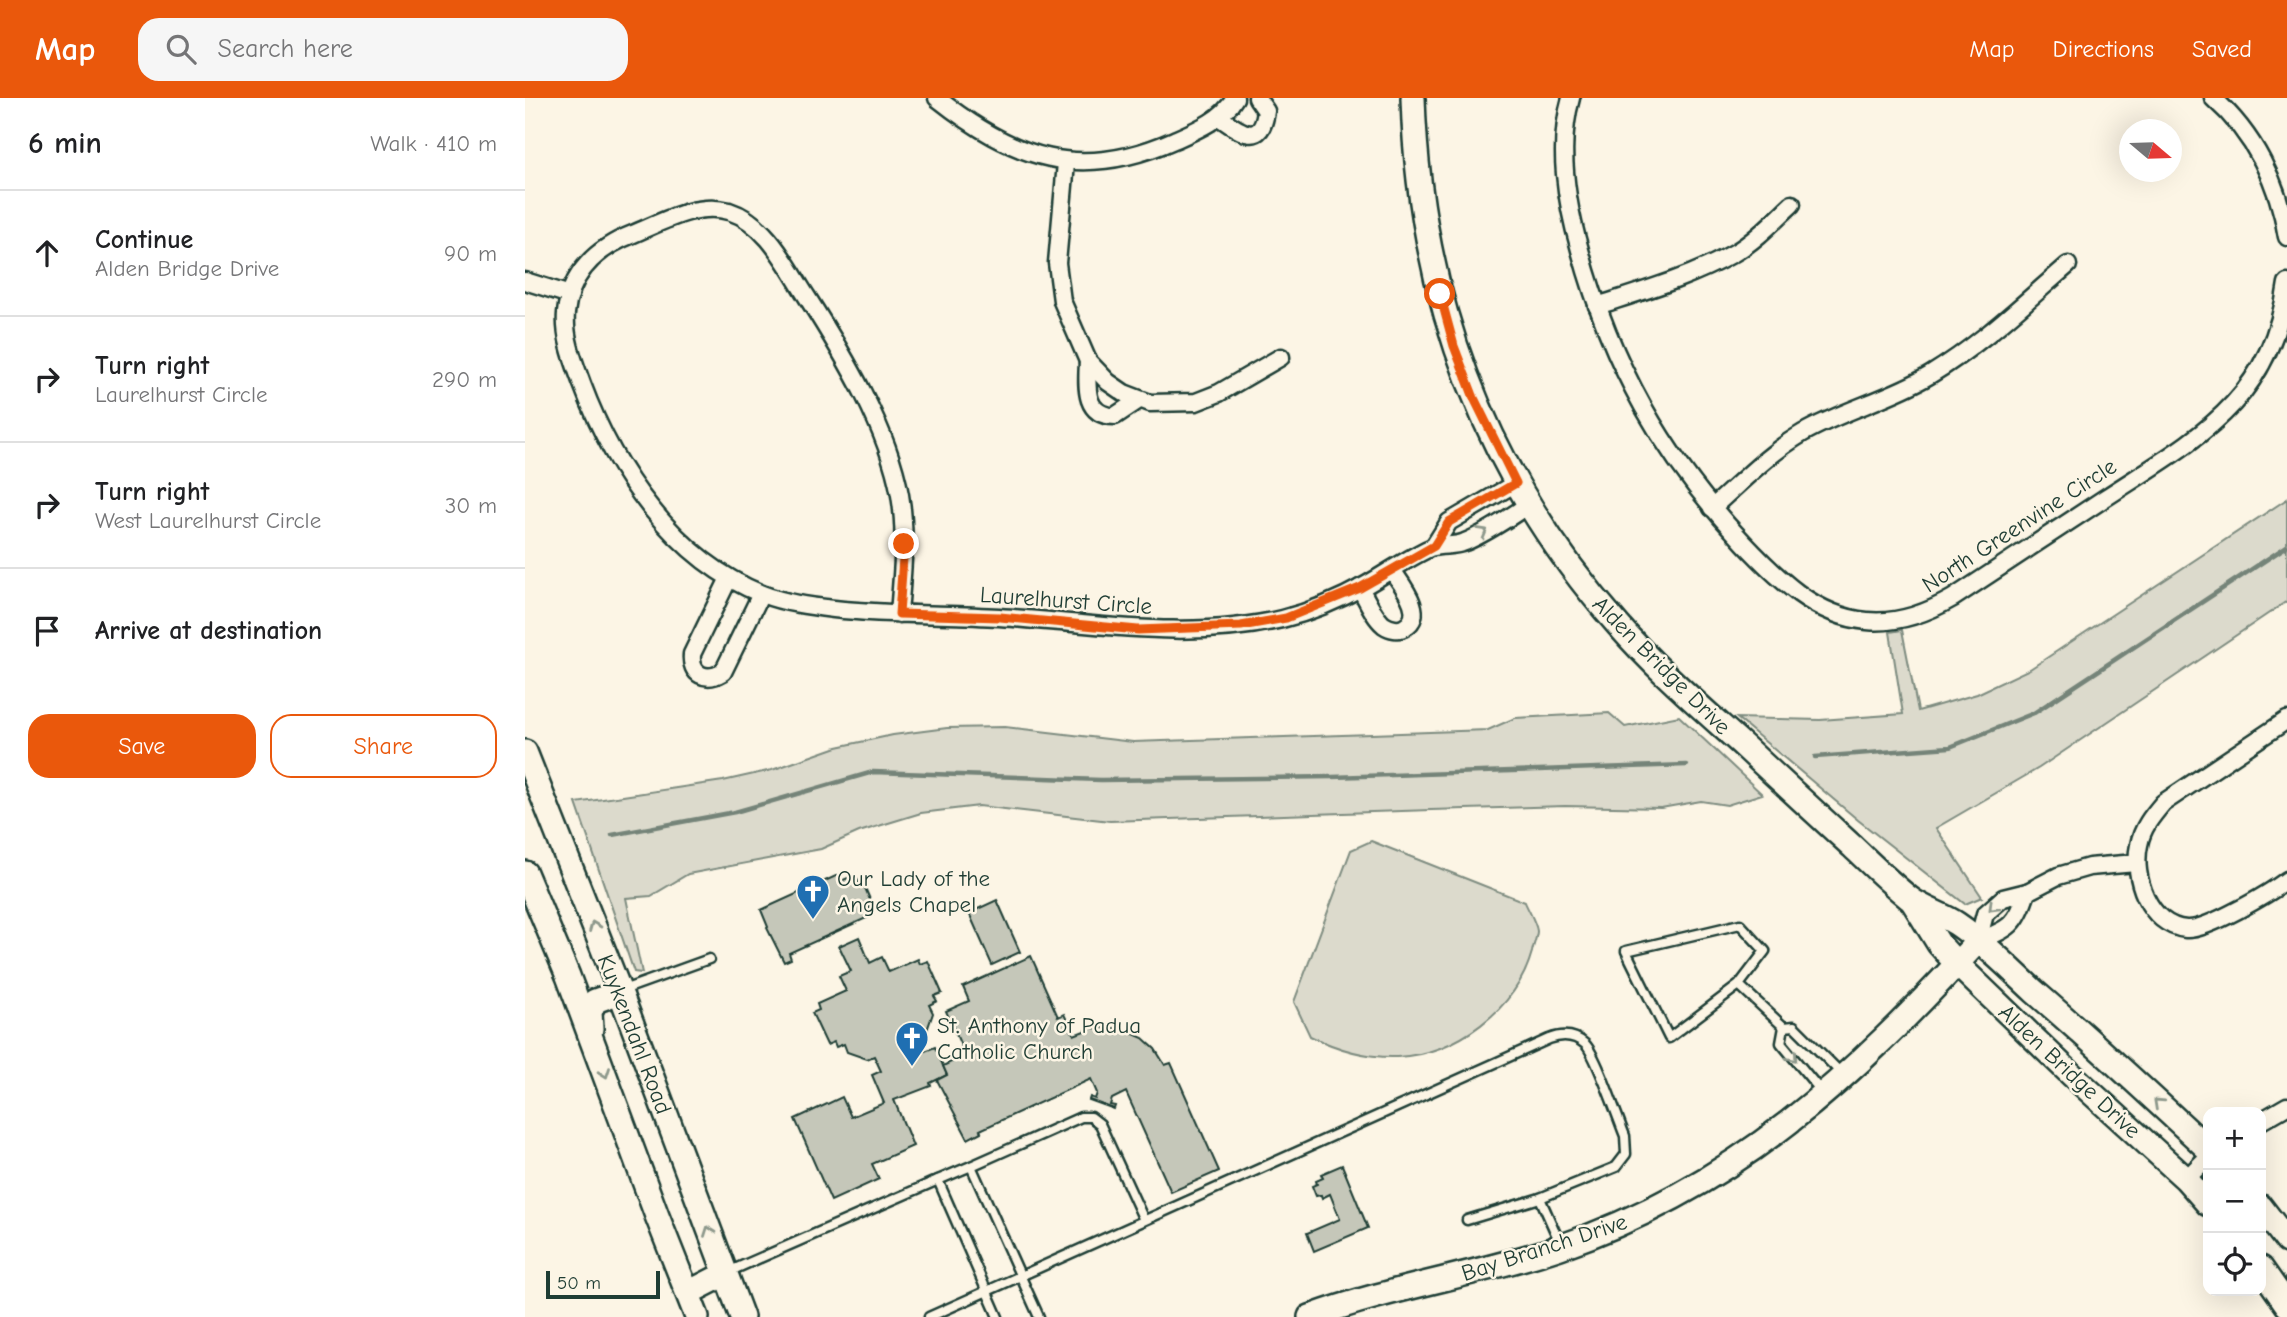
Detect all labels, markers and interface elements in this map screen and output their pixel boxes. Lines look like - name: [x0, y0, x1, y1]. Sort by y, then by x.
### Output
- search box: [138, 18, 628, 81]
- text: Map: [35, 30, 96, 68]
- icon: search: [162, 30, 200, 68]
- text: Search here: [218, 34, 353, 64]
- text: Map: [1969, 35, 2015, 63]
- text: Directions: [2053, 35, 2154, 63]
- text: Saved: [2192, 35, 2252, 63]
- north arrow: [2119, 119, 2182, 182]
- text: 6 min: [28, 126, 102, 161]
- text: Walk · 410 m: [370, 130, 497, 157]
- text: Continue: [95, 225, 193, 255]
- icon: ahead: [28, 234, 66, 272]
- text: 90 m: [444, 240, 497, 267]
- text: Alden Bridge Drive: [95, 255, 279, 282]
- route start: [1424, 278, 1455, 309]
- text: Turn right: [95, 351, 209, 381]
- icon: right: [28, 360, 66, 398]
- text: 290 m: [432, 366, 497, 393]
- text: Laurelhurst Circle: [95, 381, 267, 408]
- street label: North Greenvine Circle: [1917, 453, 2121, 598]
- text: Turn right: [95, 477, 209, 507]
- icon: right: [28, 486, 66, 524]
- text: 30 m: [445, 492, 497, 519]
- text: West Laurelhurst Circle: [95, 507, 321, 534]
- one-way arrow: [1476, 527, 1489, 540]
- route end: [888, 528, 919, 559]
- street label: Laurelhurst Circle: [979, 581, 1153, 620]
- street label: Alden Bridge Drive: [1587, 591, 1736, 740]
- icon: arrive: [28, 612, 66, 650]
- text: Arrive at destination: [95, 616, 322, 646]
- button: Save: [28, 714, 256, 778]
- button: Share: [270, 714, 497, 778]
- place label: Our Lady of the Angels Chapel: [837, 865, 990, 918]
- church icon: Our Lady of the Angels Chapel: [794, 872, 832, 921]
- one-way arrow: [1989, 899, 2002, 912]
- one-way arrow: [589, 921, 603, 933]
- street label: Kuykendahl Road: [592, 951, 677, 1118]
- street label: Alden Bridge Drive: [1993, 999, 2146, 1144]
- place label: St. Anthony of Padua Catholic Church: [937, 1012, 1141, 1065]
- church icon: St. Anthony of Padua Catholic Church: [893, 1019, 931, 1068]
- one-way arrow: [1784, 1050, 1797, 1062]
- one-way arrow: [597, 1067, 611, 1079]
- one-way arrow: [2153, 1099, 2166, 1111]
- map controls: [2203, 1107, 2266, 1296]
- button: +: [2203, 1107, 2266, 1170]
- button: −: [2203, 1170, 2266, 1233]
- street label: Bay Branch Drive: [1458, 1208, 1630, 1287]
- one-way arrow: [703, 1225, 717, 1237]
- button: locate: [2203, 1233, 2266, 1296]
- scale bar: [546, 1268, 660, 1300]
- text: 50 m: [557, 1272, 601, 1294]

